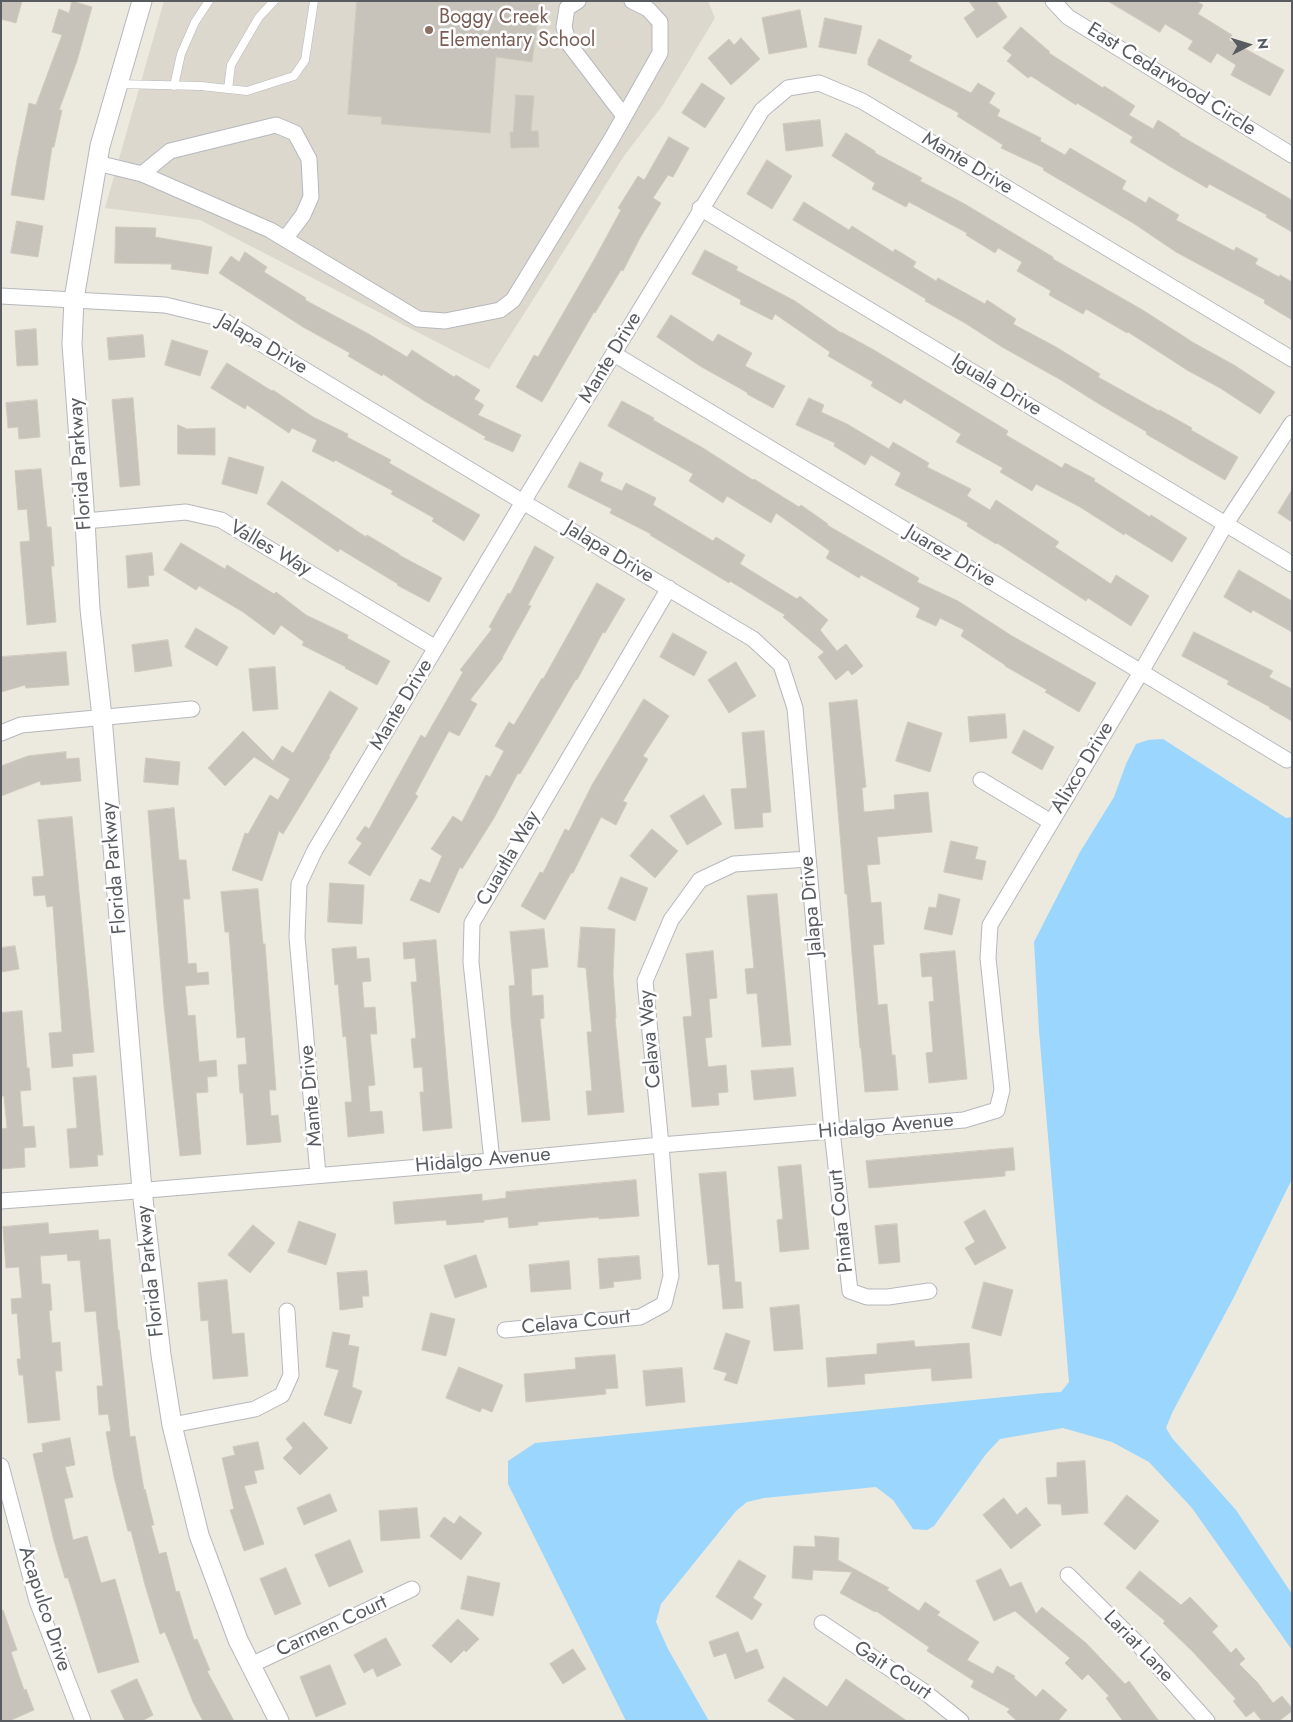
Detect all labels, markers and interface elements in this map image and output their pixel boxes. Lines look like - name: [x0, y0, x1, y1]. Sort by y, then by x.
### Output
- place label: Boggy Creek Elementary School: [439, 6, 595, 53]
- street label: East Cedarwood Circle: [1082, 18, 1260, 142]
- north arrow: [1223, 20, 1273, 70]
- marker: Boggy Creek Elementary School: [423, 24, 435, 36]
- text: N: [1252, 37, 1273, 50]
- street label: Mante Drive: [917, 127, 1017, 201]
- street label: Mante Drive: [574, 308, 648, 408]
- street label: Jalapa Drive: [213, 310, 311, 380]
- street label: Iguala Drive: [946, 350, 1046, 422]
- street label: Florida Parkway: [64, 397, 98, 531]
- street label: Valles Way: [225, 516, 315, 582]
- street label: Jalapa Drive: [560, 517, 658, 589]
- street label: Juarez Drive: [900, 521, 1000, 593]
- street label: Mante Drive: [365, 655, 439, 755]
- street label: Alixco Drive: [1046, 718, 1120, 818]
- street label: Florida Parkway: [97, 801, 133, 935]
- street label: Cuautla Way: [472, 807, 546, 911]
- street label: Jalapa Drive: [796, 855, 828, 957]
- street label: Celava Way: [635, 989, 667, 1089]
- street label: Mante Drive: [296, 1044, 328, 1148]
- street label: Hidalgo Avenue: [817, 1109, 955, 1145]
- street label: Hidalgo Avenue: [414, 1143, 552, 1179]
- street label: Pinata Court: [825, 1168, 859, 1274]
- street label: Florida Parkway: [132, 1204, 170, 1338]
- street label: Celava Court: [520, 1305, 632, 1341]
- street label: Acapulco Drive: [13, 1544, 75, 1674]
- street label: Carmen Court: [273, 1591, 391, 1663]
- street label: Lariat Lane: [1098, 1606, 1178, 1688]
- street label: Gait Court: [849, 1636, 935, 1706]

